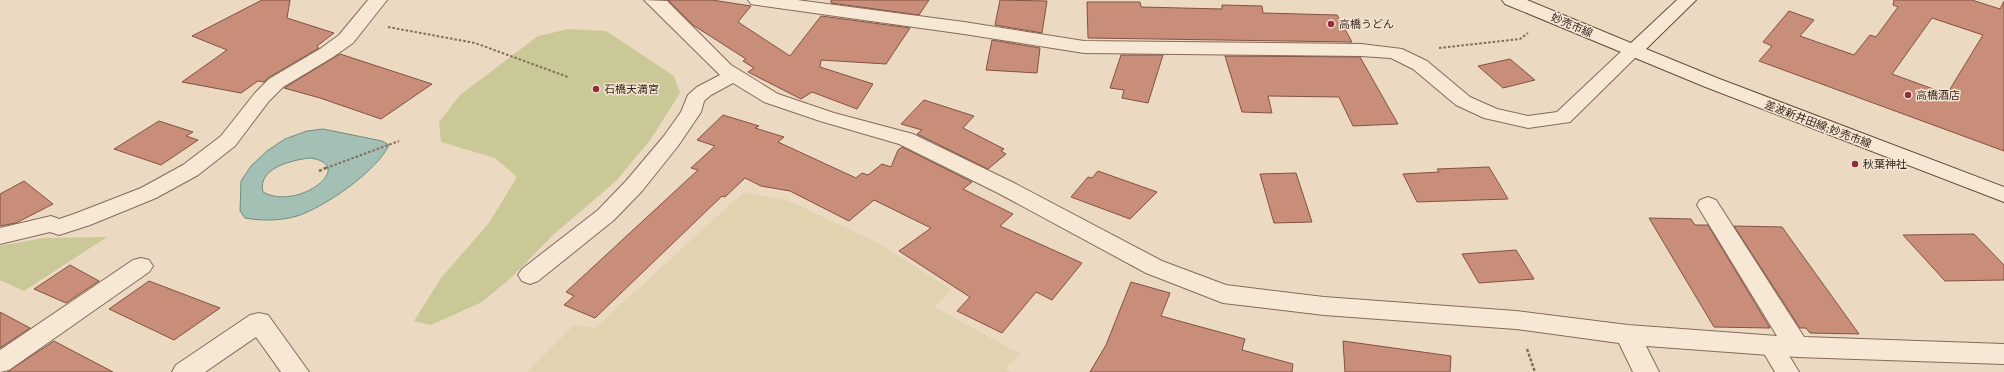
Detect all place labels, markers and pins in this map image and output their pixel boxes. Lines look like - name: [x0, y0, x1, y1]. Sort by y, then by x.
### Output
- place label: 高橋うどん: [1339, 17, 1394, 31]
- marker: 高橋うどん: [1326, 19, 1336, 29]
- place label: 石橋天満宮: [604, 82, 659, 96]
- marker: 石橋天満宮: [591, 84, 601, 94]
- place label: 高橋酒店: [1916, 88, 1960, 102]
- marker: 高橋酒店: [1903, 90, 1913, 100]
- place label: 秋葉神社: [1863, 157, 1907, 171]
- marker: 秋葉神社: [1850, 159, 1860, 169]

